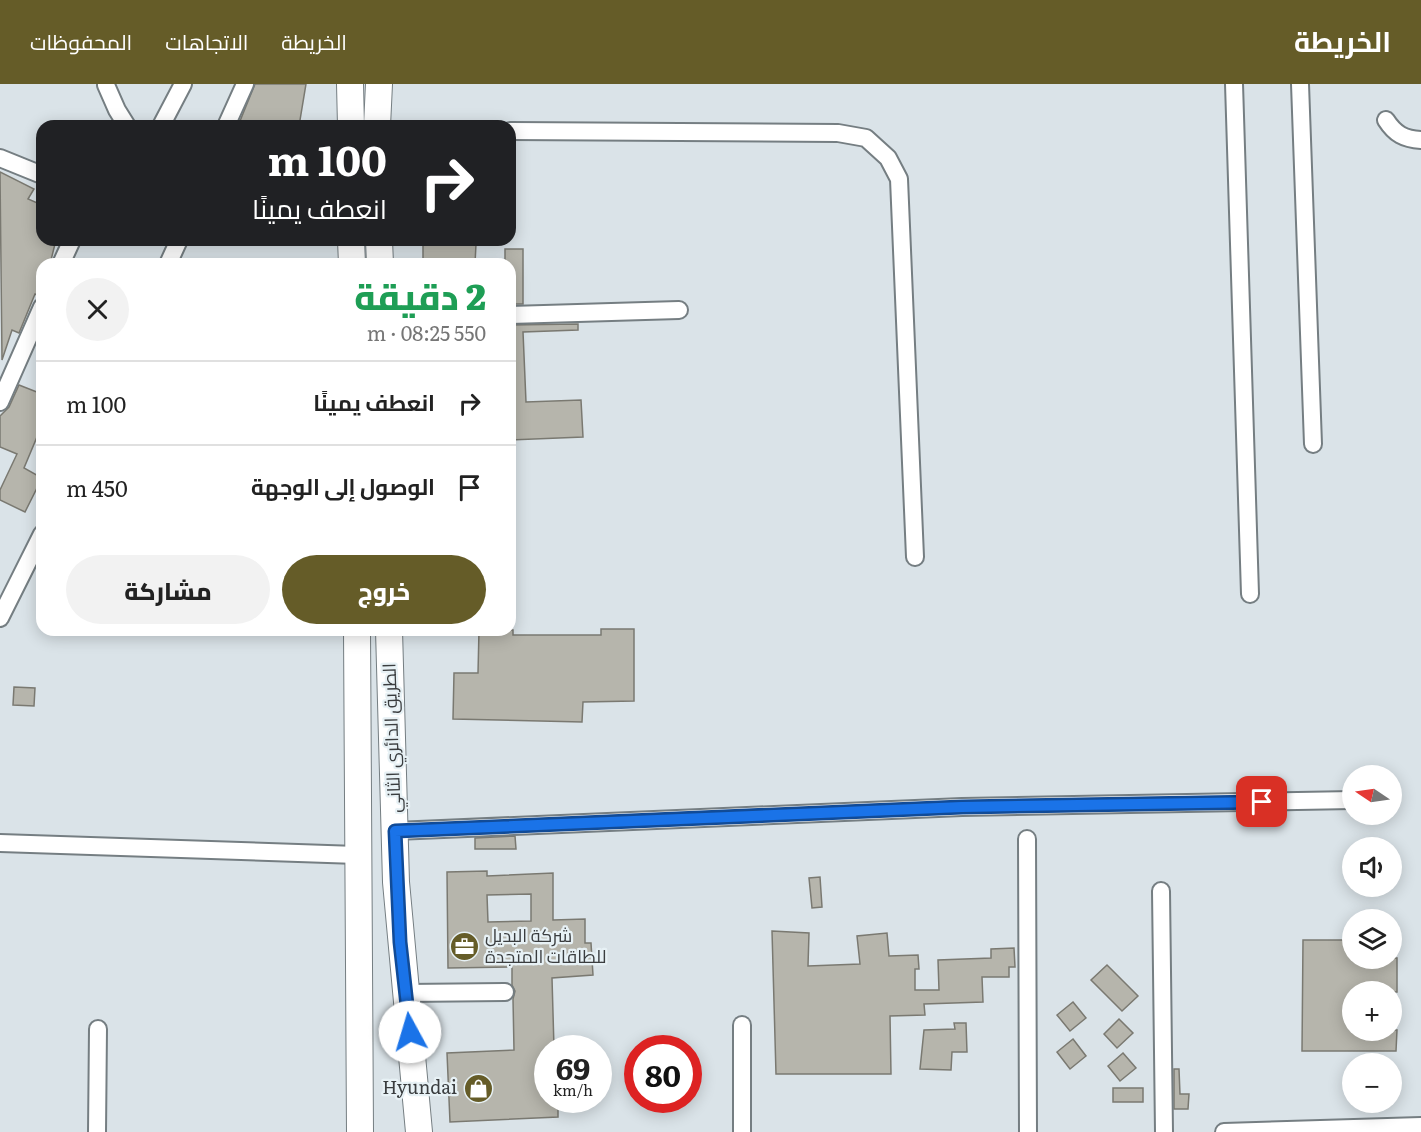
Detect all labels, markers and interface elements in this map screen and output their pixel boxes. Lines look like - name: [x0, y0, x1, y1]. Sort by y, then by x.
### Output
- text: الخريطة: [1294, 19, 1391, 61]
- text: المحفوظات: [30, 25, 132, 56]
- text: الاتجاهات: [165, 25, 248, 56]
- text: الخريطة: [281, 25, 347, 56]
- text: 100 m: [268, 127, 387, 189]
- icon: right: [408, 144, 486, 222]
- text: انعطف يمينًا: [252, 187, 387, 227]
- text: 2 دقيقة: [354, 268, 486, 321]
- button: close: [66, 278, 129, 341]
- text: 550 m · 08:25: [367, 317, 486, 347]
- text: انعطف يمينًا: [313, 385, 435, 418]
- text: 100 m: [66, 387, 126, 420]
- icon: right: [453, 387, 486, 420]
- text: الوصول إلى الوجهة: [251, 469, 435, 502]
- text: 450 m: [66, 471, 128, 504]
- icon: arrive: [453, 471, 486, 504]
- button: مشاركة: [66, 555, 270, 624]
- button: خروج: [282, 555, 486, 624]
- street label: الطريق الدائري الثاني: [374, 663, 409, 813]
- north arrow: [1342, 765, 1402, 825]
- map controls: [1342, 765, 1402, 1113]
- pin: [1236, 776, 1287, 827]
- icon: arrive: [1245, 785, 1278, 818]
- button: sound: [1342, 837, 1402, 897]
- button: layers: [1342, 909, 1402, 969]
- place label: شركة البديل للطاقات المتجدة: [485, 921, 607, 969]
- office icon: شركة البديل للطاقات المتجدة: [448, 930, 480, 962]
- button: +: [1342, 981, 1402, 1041]
- position arrow: [378, 1000, 442, 1064]
- speed limit sign: 80: [624, 1035, 702, 1113]
- text: 69: [556, 1045, 590, 1089]
- button: −: [1342, 1053, 1402, 1113]
- shop icon: Hyundai: [462, 1072, 494, 1104]
- place label: Hyundai: [382, 1073, 457, 1100]
- text: km/h: [553, 1078, 593, 1101]

